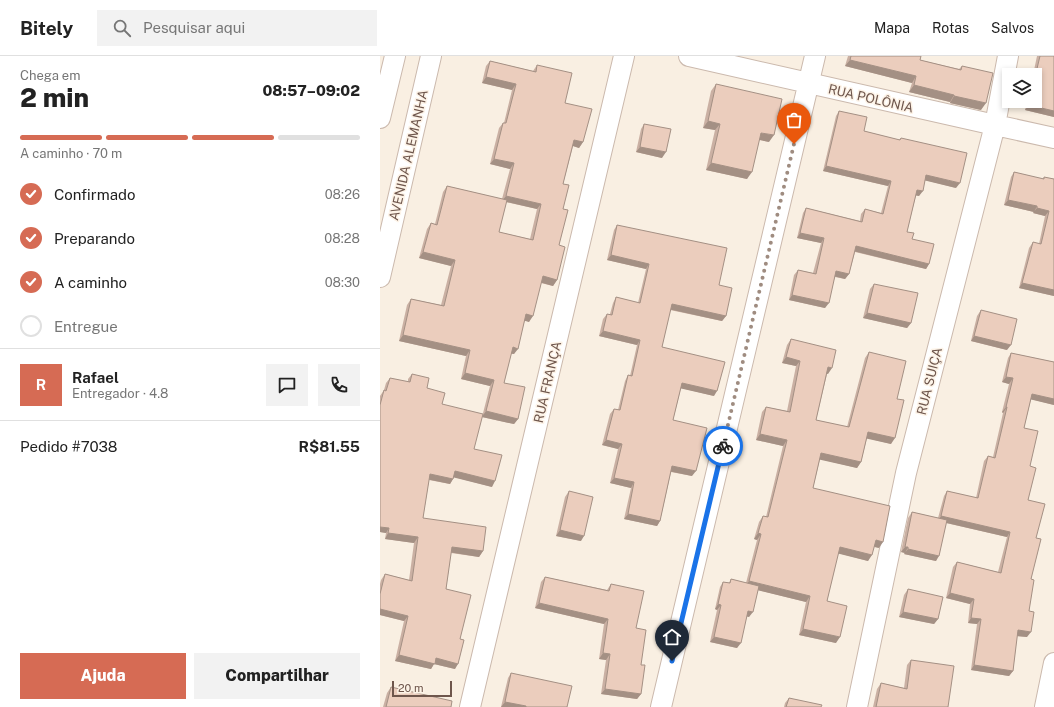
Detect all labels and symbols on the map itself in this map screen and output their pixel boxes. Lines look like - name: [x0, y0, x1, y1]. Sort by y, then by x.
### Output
- street label: RUA POLÔNIA: [827, 81, 915, 116]
- street label: AVENIDA ALEMANHA: [386, 88, 431, 222]
- pin: [777, 103, 811, 144]
- street label: RUA FRANÇA: [531, 340, 564, 424]
- street label: RUA SUIÇA: [914, 346, 945, 416]
- courier: [703, 426, 743, 466]
- pin: [655, 620, 689, 661]
- scale bar: [392, 679, 452, 698]

